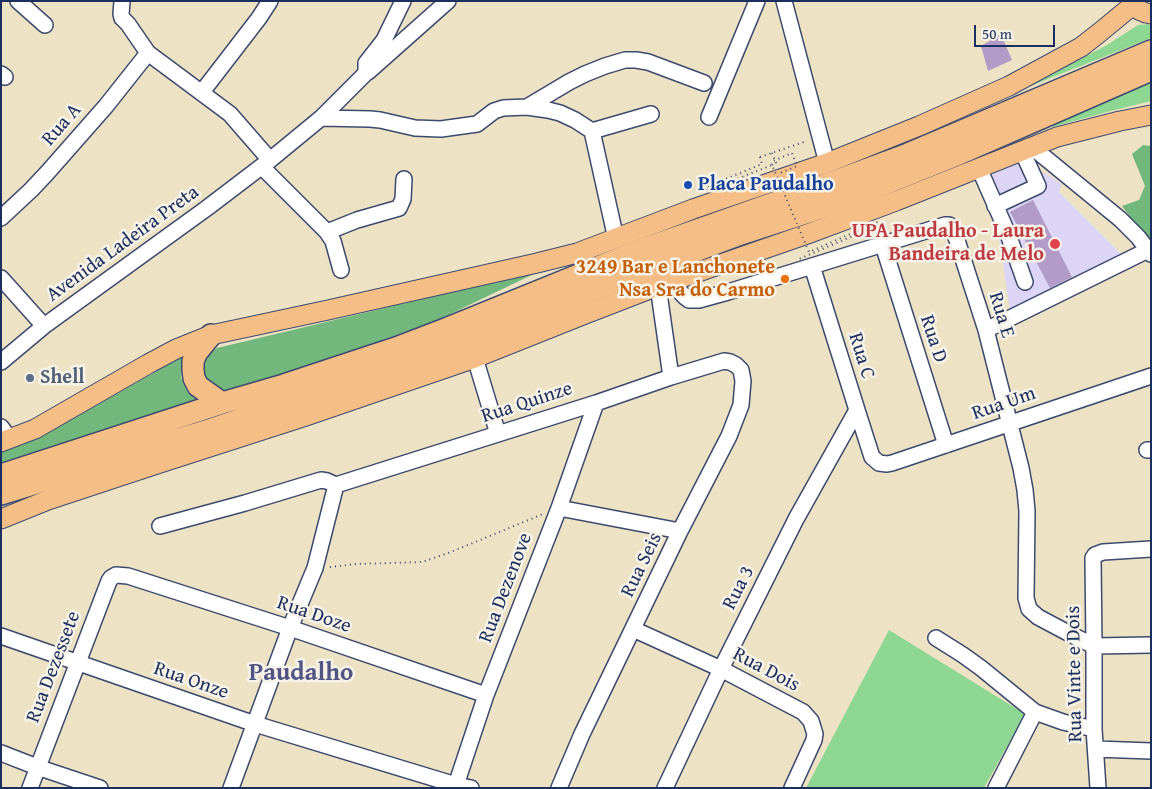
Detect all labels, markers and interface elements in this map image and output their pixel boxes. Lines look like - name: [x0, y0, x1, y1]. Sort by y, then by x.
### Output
- scale bar: [977, 15, 1058, 47]
- text: 50 m: [982, 23, 1012, 44]
- street label: Rua A: [37, 99, 87, 151]
- place label: Placa Paudalho: [698, 173, 834, 197]
- marker: Placa Paudalho: [682, 179, 694, 191]
- street label: Avenida Ladeira Preta: [42, 181, 204, 307]
- place label: UPA Paudalho - Laura Bandeira de Melo: [852, 220, 1044, 267]
- marker: UPA Paudalho - Laura Bandeira de Melo: [1048, 237, 1062, 251]
- place label: 3249 Bar e Lanchonete Nsa Sra do Carmo: [576, 256, 775, 303]
- marker: 3249 Bar e Lanchonete Nsa Sra do Carmo: [779, 273, 791, 285]
- street label: Rua E: [983, 289, 1019, 341]
- street label: Rua D: [914, 312, 952, 366]
- street label: Rua C: [843, 330, 879, 382]
- place label: Shell: [40, 366, 85, 390]
- marker: Shell: [24, 372, 36, 384]
- street label: Rua Quinze: [479, 377, 575, 429]
- street label: Rua Um: [969, 382, 1039, 426]
- street label: Rua Seis: [616, 529, 668, 601]
- street label: Rua Dezenove: [474, 530, 538, 646]
- street label: Rua 3: [718, 562, 760, 614]
- street label: Rua Doze: [274, 591, 354, 639]
- street label: Rua Vinte e Dois: [1062, 605, 1088, 743]
- street label: Rua Dezessete: [22, 608, 86, 726]
- street label: Rua Dois: [729, 642, 803, 698]
- street label: Rua Onze: [150, 657, 232, 705]
- district label: Paudalho: [249, 659, 353, 689]

